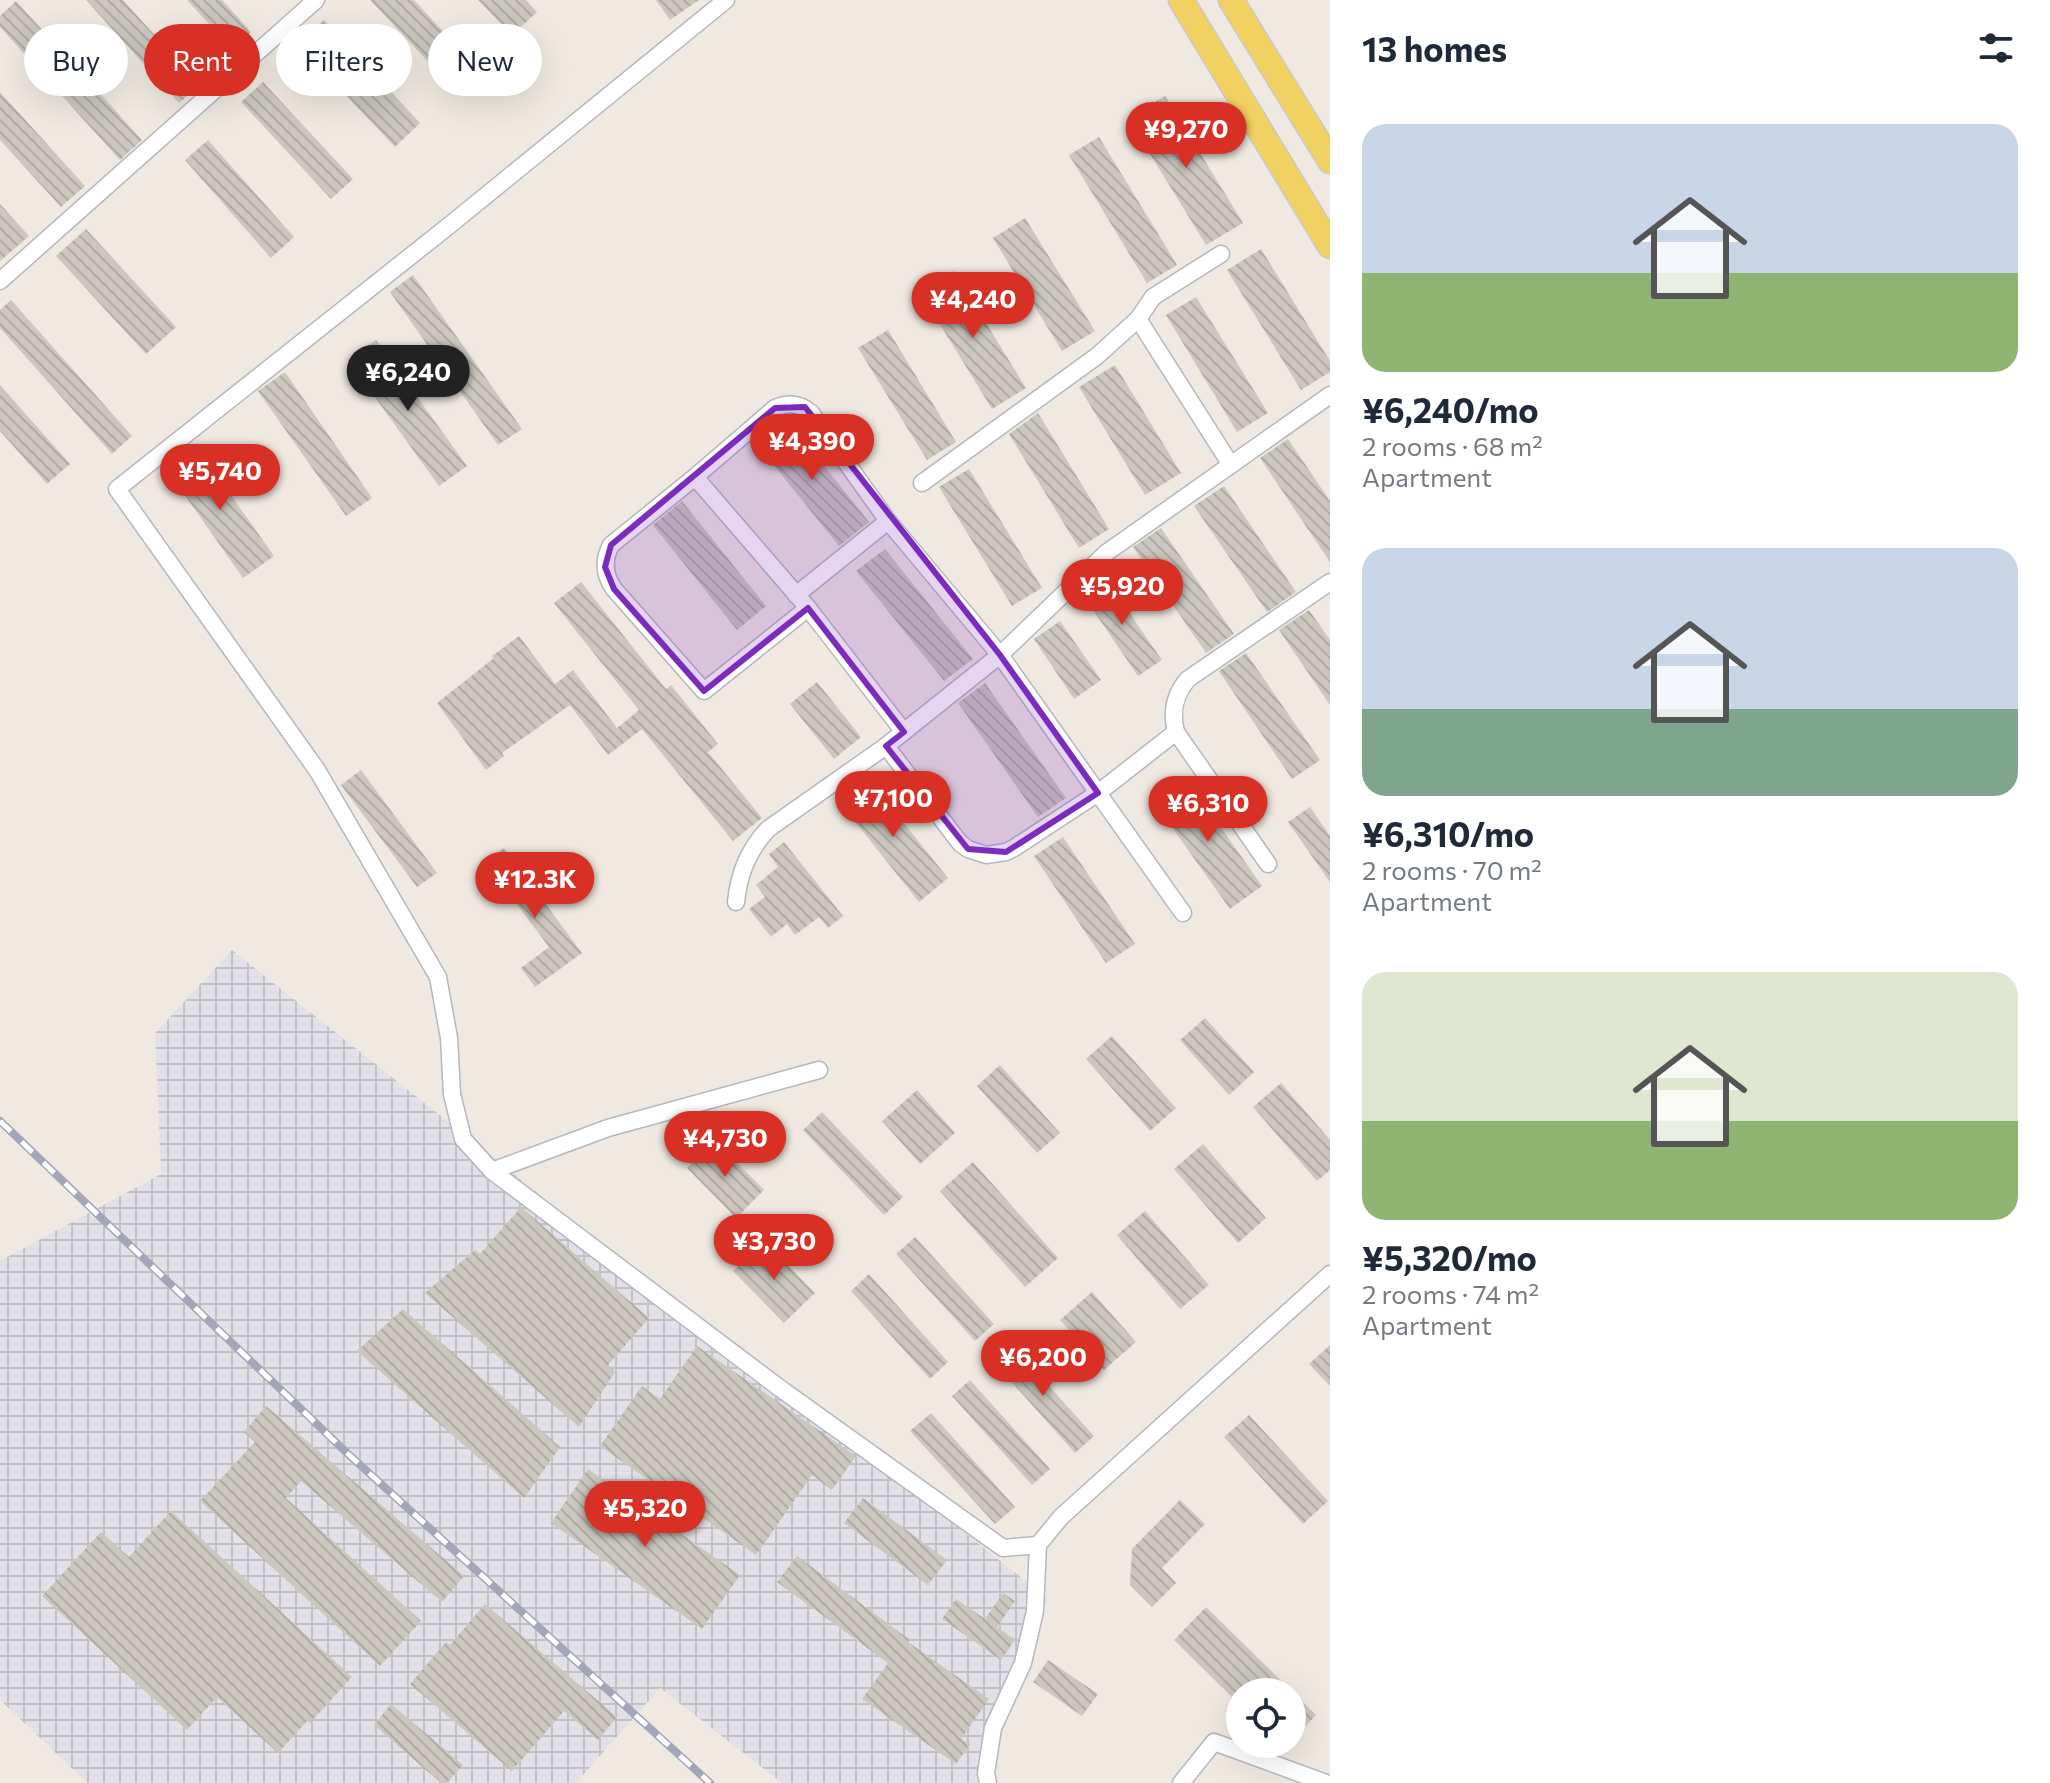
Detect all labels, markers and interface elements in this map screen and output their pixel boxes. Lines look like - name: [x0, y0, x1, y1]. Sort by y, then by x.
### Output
- chip: Buy: [24, 24, 128, 96]
- chip: Rent: [144, 24, 260, 96]
- chip: Filters: [276, 24, 412, 96]
- chip: New: [428, 24, 542, 96]
- icon: filters: [1974, 26, 2018, 70]
- text: 13 homes: [1362, 27, 1507, 69]
- pin: ¥9,270: [1121, 102, 1251, 170]
- text: ¥9,270: [1144, 112, 1228, 143]
- icon: home: [1618, 176, 1762, 320]
- pin: ¥4,240: [908, 272, 1038, 340]
- text: ¥4,240: [930, 282, 1016, 313]
- pin: ¥6,240: [343, 345, 473, 413]
- text: ¥6,240: [365, 355, 451, 386]
- text: ¥6,240/mo: [1362, 388, 1539, 430]
- pin: ¥4,390: [747, 414, 877, 482]
- text: ¥4,390: [768, 424, 856, 455]
- text: 2 rooms · 68 m²: [1362, 430, 1543, 461]
- pin: ¥5,740: [155, 444, 285, 512]
- text: ¥5,740: [178, 454, 262, 485]
- text: Apartment: [1362, 461, 1492, 492]
- pin: ¥5,920: [1057, 559, 1187, 627]
- text: ¥5,920: [1079, 569, 1165, 600]
- icon: home: [1618, 600, 1762, 744]
- pin: ¥7,100: [828, 771, 958, 839]
- pin: ¥6,310: [1143, 776, 1273, 844]
- text: ¥7,100: [853, 781, 933, 812]
- text: ¥6,310: [1166, 786, 1250, 817]
- text: ¥6,310/mo: [1362, 812, 1534, 854]
- pin: ¥12.3K: [470, 852, 600, 920]
- text: 2 rooms · 70 m²: [1362, 854, 1542, 885]
- text: ¥12.3K: [493, 862, 577, 893]
- text: Apartment: [1362, 885, 1492, 916]
- icon: home: [1618, 1024, 1762, 1168]
- pin: ¥4,730: [660, 1111, 790, 1179]
- text: ¥4,730: [682, 1121, 768, 1152]
- pin: ¥3,730: [709, 1214, 839, 1282]
- text: ¥3,730: [732, 1224, 816, 1255]
- text: ¥5,320/mo: [1362, 1236, 1537, 1278]
- text: 2 rooms · 74 m²: [1362, 1278, 1539, 1309]
- text: Apartment: [1362, 1309, 1492, 1340]
- pin: ¥6,200: [978, 1330, 1108, 1398]
- text: ¥6,200: [999, 1340, 1087, 1371]
- pin: ¥5,320: [580, 1481, 710, 1549]
- text: ¥5,320: [602, 1491, 688, 1522]
- map controls: [1226, 1678, 1306, 1758]
- button: locate: [1226, 1678, 1306, 1758]

